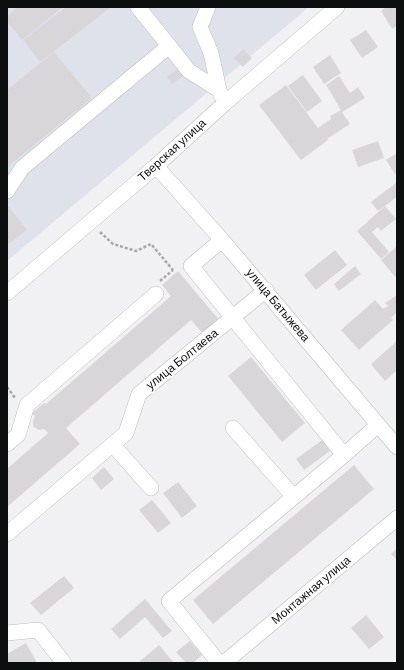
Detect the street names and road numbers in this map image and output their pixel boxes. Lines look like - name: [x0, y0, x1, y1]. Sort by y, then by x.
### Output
- street label: Тверская улица: [135, 116, 209, 184]
- street label: улица Батыжева: [243, 265, 313, 345]
- street label: улица Болтаева: [143, 326, 221, 392]
- street label: Монтажная улица: [269, 553, 353, 627]

